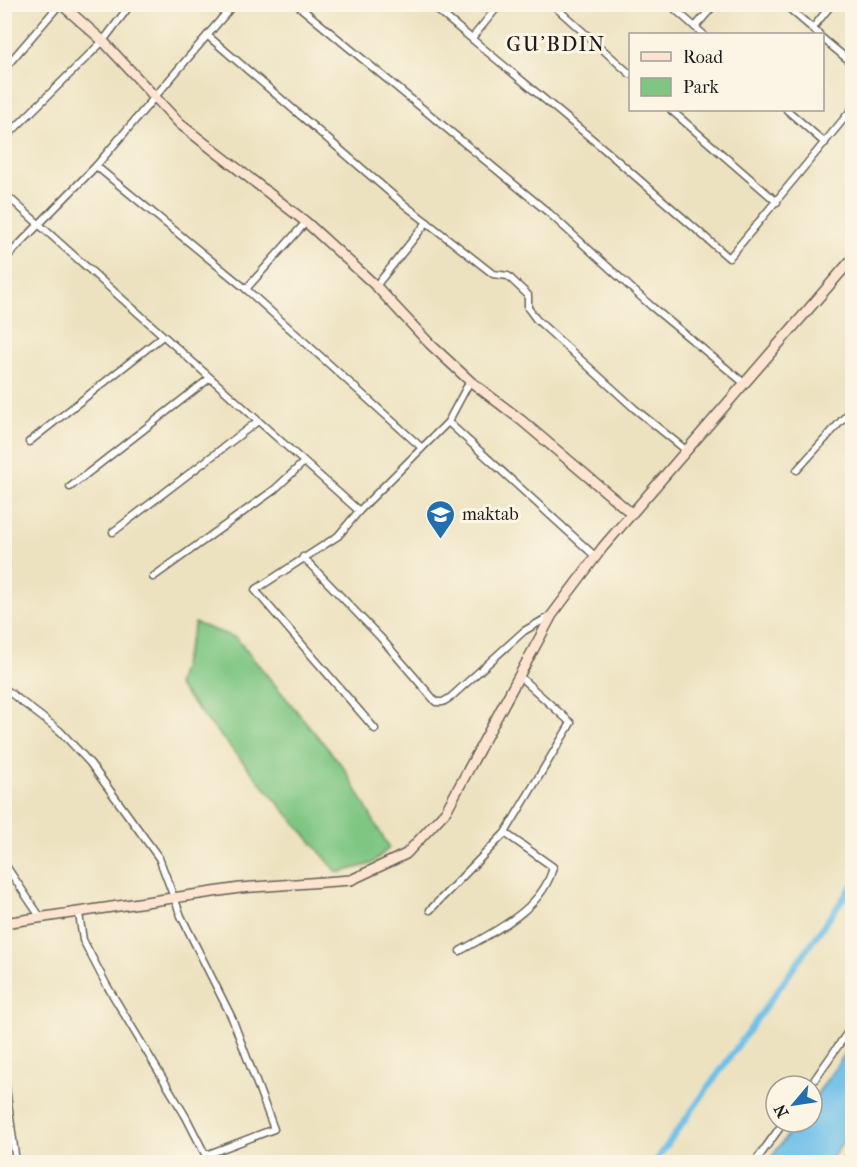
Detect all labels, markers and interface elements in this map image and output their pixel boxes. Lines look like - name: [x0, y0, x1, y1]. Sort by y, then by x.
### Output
- district label: GU'BDIN: [506, 32, 606, 56]
- legend: [629, 33, 824, 111]
- text: Road: [683, 47, 723, 68]
- text: Park: [683, 77, 720, 98]
- school or university icon: maktab: [425, 498, 457, 540]
- place label: maktab: [462, 504, 519, 525]
- north arrow: [764, 1074, 824, 1134]
- text: N: [770, 1100, 793, 1121]

